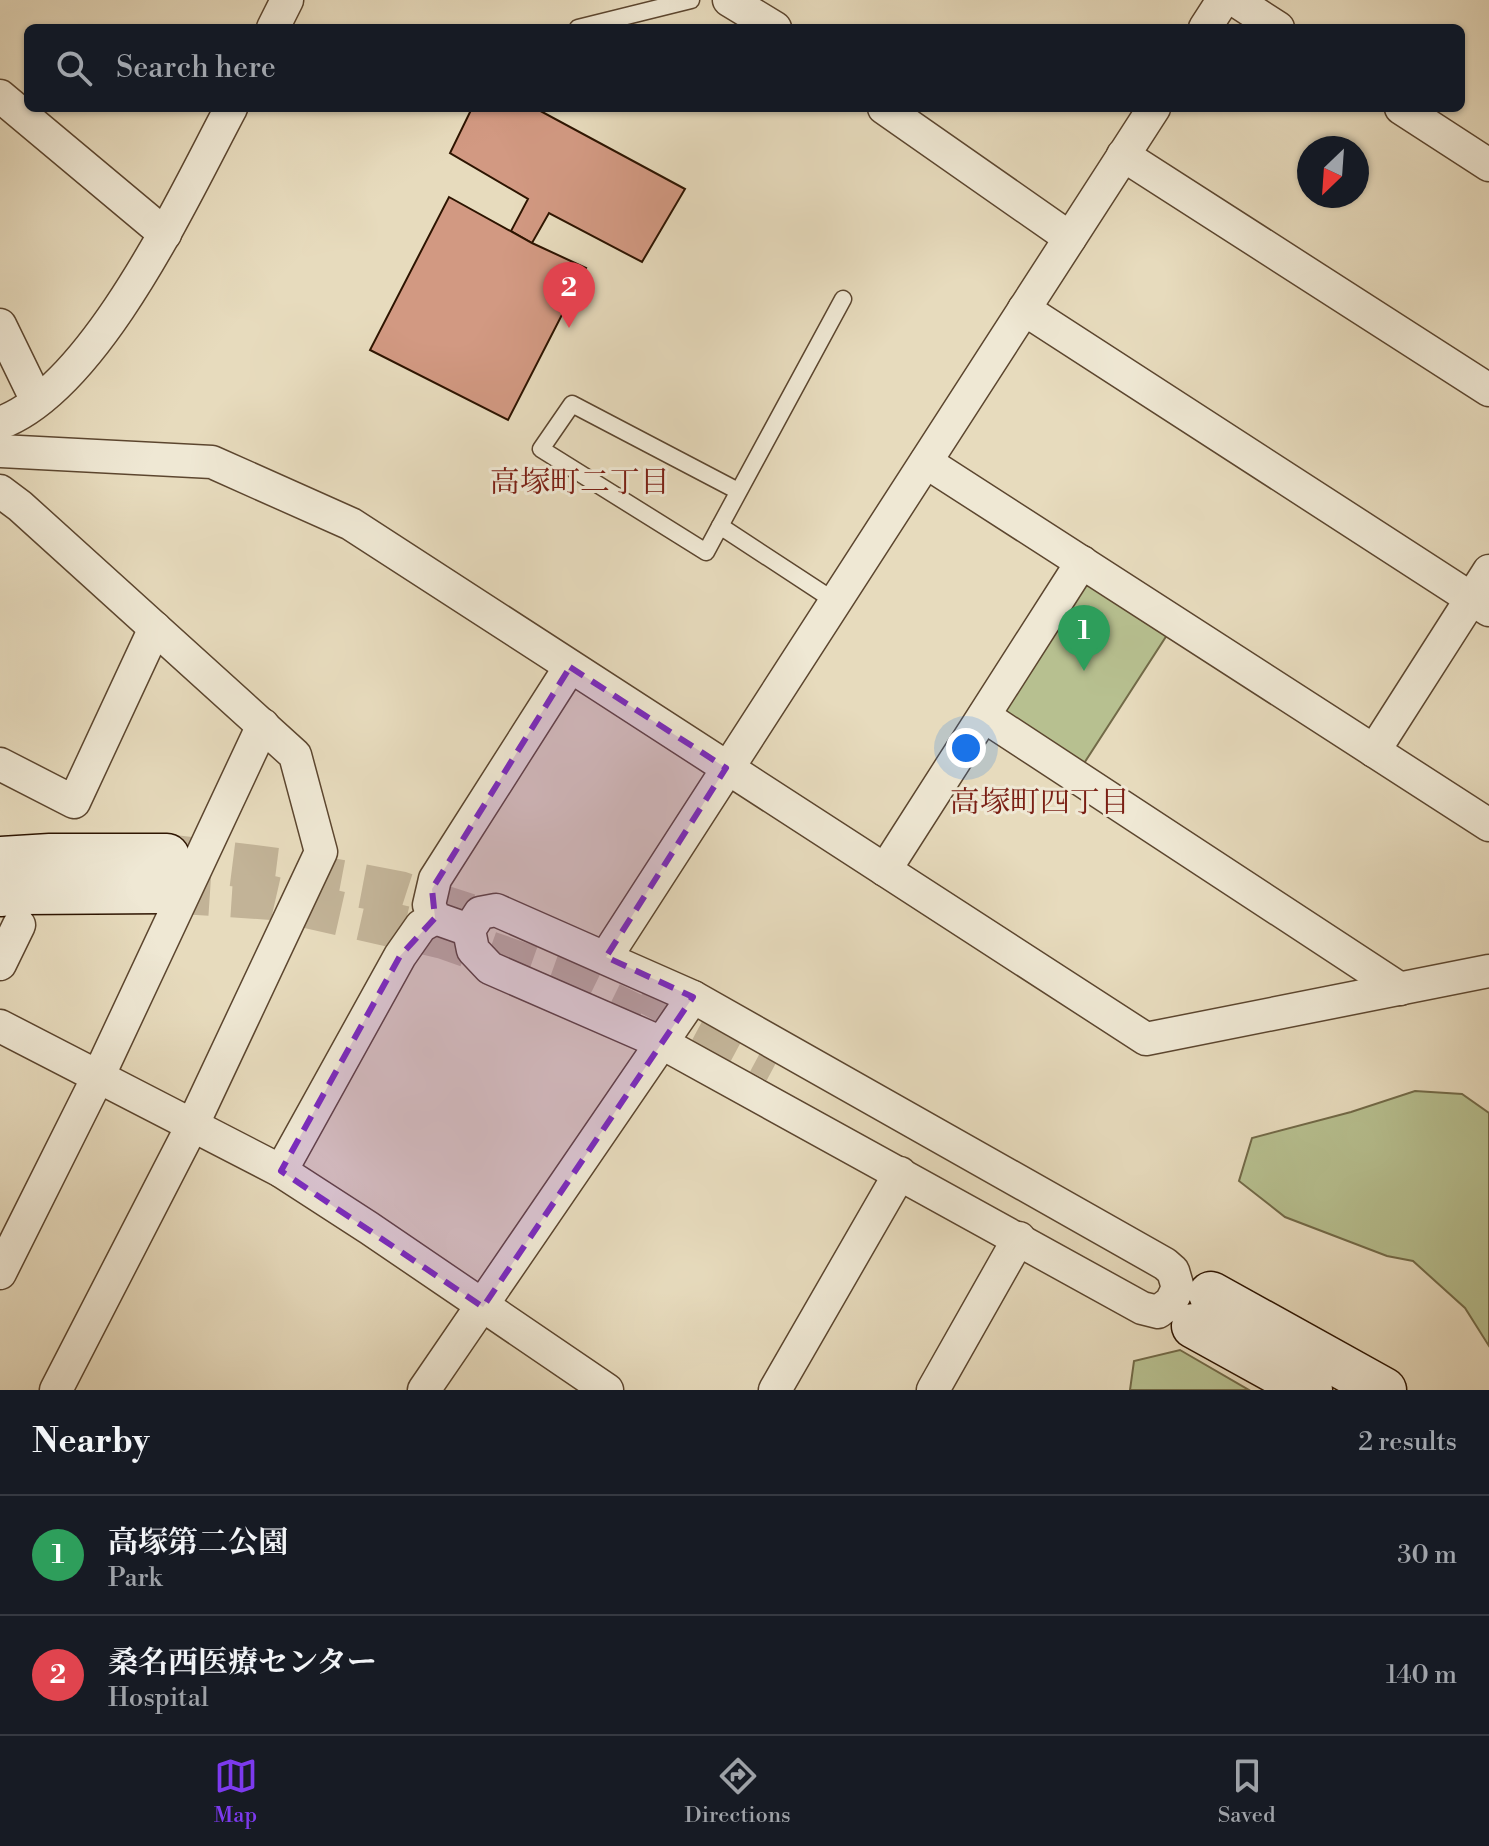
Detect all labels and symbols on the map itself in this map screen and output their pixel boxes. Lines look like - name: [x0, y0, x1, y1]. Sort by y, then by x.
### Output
- north arrow: [1297, 136, 1369, 208]
- pin: 2: [543, 262, 595, 328]
- district label: 高塚町二丁目: [490, 464, 670, 502]
- pin: 1: [1058, 605, 1110, 671]
- your location: [946, 728, 986, 768]
- district label: 高塚町四丁目: [950, 784, 1130, 822]

